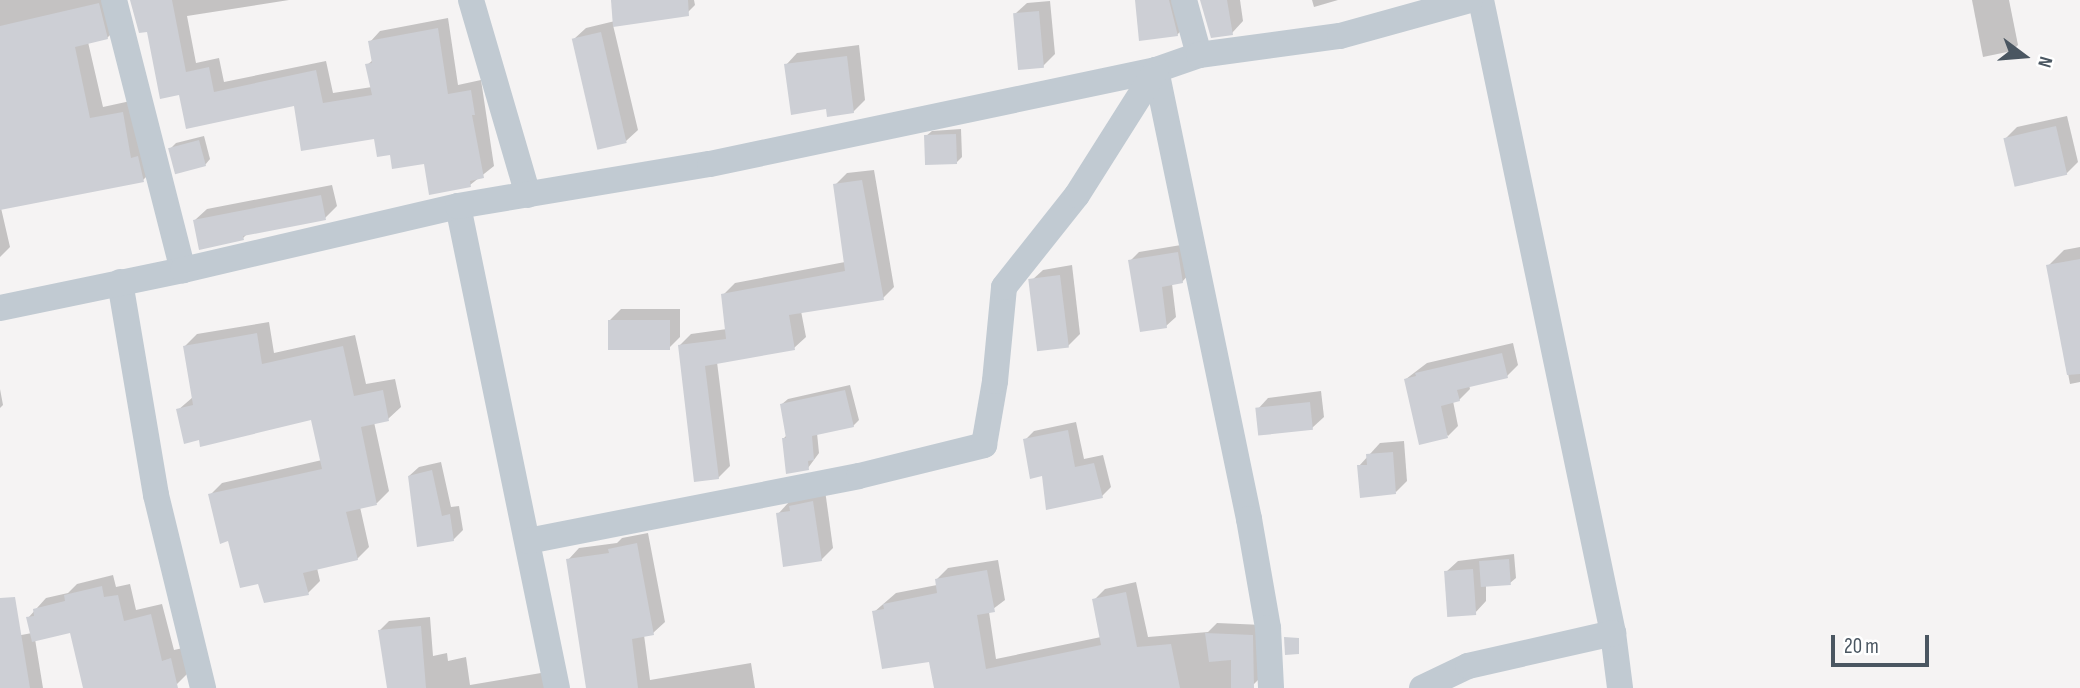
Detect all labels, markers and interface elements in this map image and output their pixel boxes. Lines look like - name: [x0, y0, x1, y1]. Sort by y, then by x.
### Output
- north arrow: [1989, 21, 2059, 91]
- text: N: [2032, 54, 2057, 70]
- scale bar: [1835, 622, 1933, 666]
- text: 20 m: [1844, 634, 1879, 659]

